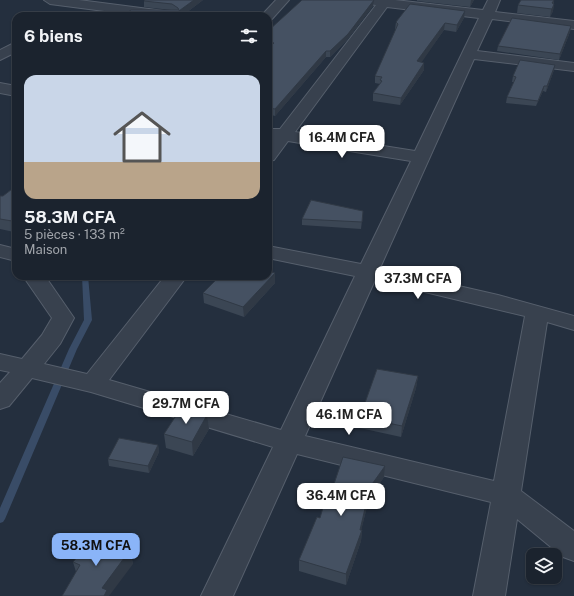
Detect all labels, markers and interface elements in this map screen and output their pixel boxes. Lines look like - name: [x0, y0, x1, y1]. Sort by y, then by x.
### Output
- icon: filters: [238, 25, 260, 47]
- text: 6 biens: [24, 26, 83, 46]
- icon: home: [106, 101, 178, 173]
- pin: 16.4M CFA: [296, 125, 388, 159]
- text: 16.4M CFA: [309, 130, 375, 145]
- text: 58.3M CFA: [24, 207, 116, 227]
- text: 5 pièces · 133 m²: [24, 227, 125, 242]
- text: Maison: [24, 242, 67, 257]
- pin: 37.3M CFA: [372, 266, 464, 300]
- text: 37.3M CFA: [384, 271, 452, 286]
- pin: 29.7M CFA: [140, 391, 232, 425]
- text: 29.7M CFA: [152, 396, 220, 411]
- pin: 46.1M CFA: [303, 402, 395, 436]
- text: 46.1M CFA: [316, 407, 382, 422]
- pin: 36.4M CFA: [295, 483, 387, 517]
- text: 36.4M CFA: [306, 488, 376, 503]
- pin: 58.3M CFA: [50, 533, 142, 567]
- text: 58.3M CFA: [61, 538, 131, 553]
- map controls: [526, 548, 562, 584]
- button: layers: [526, 548, 562, 584]

